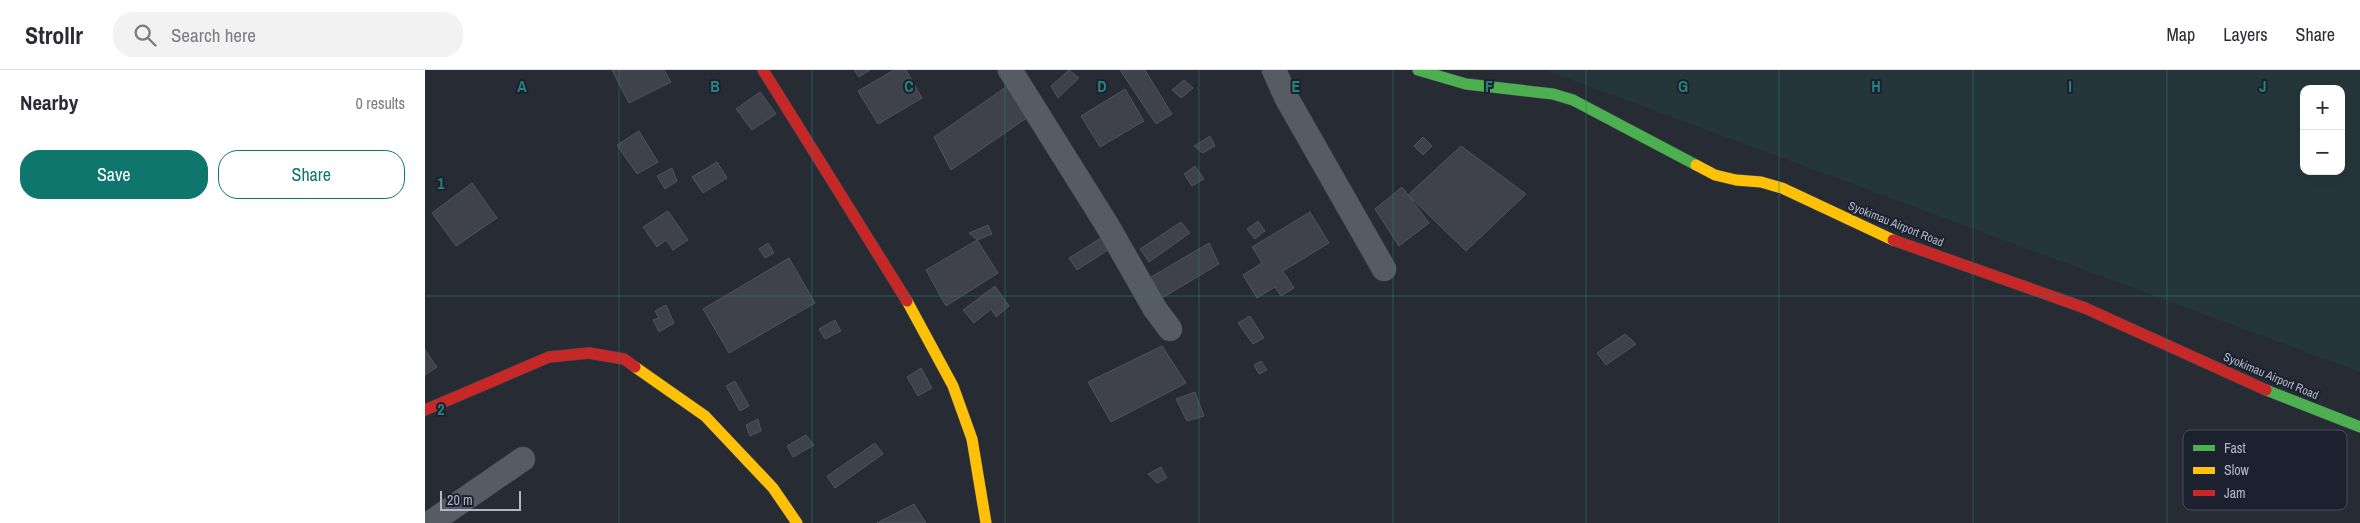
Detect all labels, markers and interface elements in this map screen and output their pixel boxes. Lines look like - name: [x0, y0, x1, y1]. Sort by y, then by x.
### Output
- search box: [113, 12, 463, 57]
- text: Strollr: [25, 19, 83, 51]
- icon: search: [131, 21, 159, 49]
- text: Search here: [171, 22, 256, 48]
- text: Map: [2167, 22, 2195, 47]
- text: Layers: [2223, 22, 2268, 47]
- text: Share: [2296, 22, 2335, 47]
- text: A: [517, 75, 527, 97]
- text: B: [710, 75, 720, 97]
- text: C: [904, 75, 914, 97]
- text: D: [1097, 75, 1107, 97]
- text: E: [1292, 75, 1301, 97]
- text: F: [1485, 75, 1493, 97]
- text: G: [1678, 75, 1688, 97]
- text: H: [1871, 75, 1881, 97]
- text: I: [2068, 75, 2072, 97]
- text: J: [2259, 75, 2267, 97]
- map controls: [2300, 85, 2345, 175]
- button: +: [2300, 85, 2345, 130]
- text: Nearby: [20, 88, 78, 117]
- text: 0 results: [355, 92, 405, 114]
- button: −: [2300, 130, 2345, 175]
- button: Save: [20, 150, 208, 199]
- button: Share: [218, 150, 405, 199]
- text: 1: [437, 172, 445, 194]
- street label: Syokimau Airport Road: [1846, 198, 1946, 250]
- street label: Syokimau Airport Road: [2221, 349, 2321, 403]
- text: 2: [437, 398, 445, 420]
- legend: [2183, 430, 2347, 510]
- text: Fast: [2224, 439, 2246, 457]
- text: Slow: [2224, 461, 2250, 479]
- text: Jam: [2224, 484, 2246, 502]
- scale bar: [440, 488, 521, 511]
- text: 20 m: [447, 491, 473, 509]

